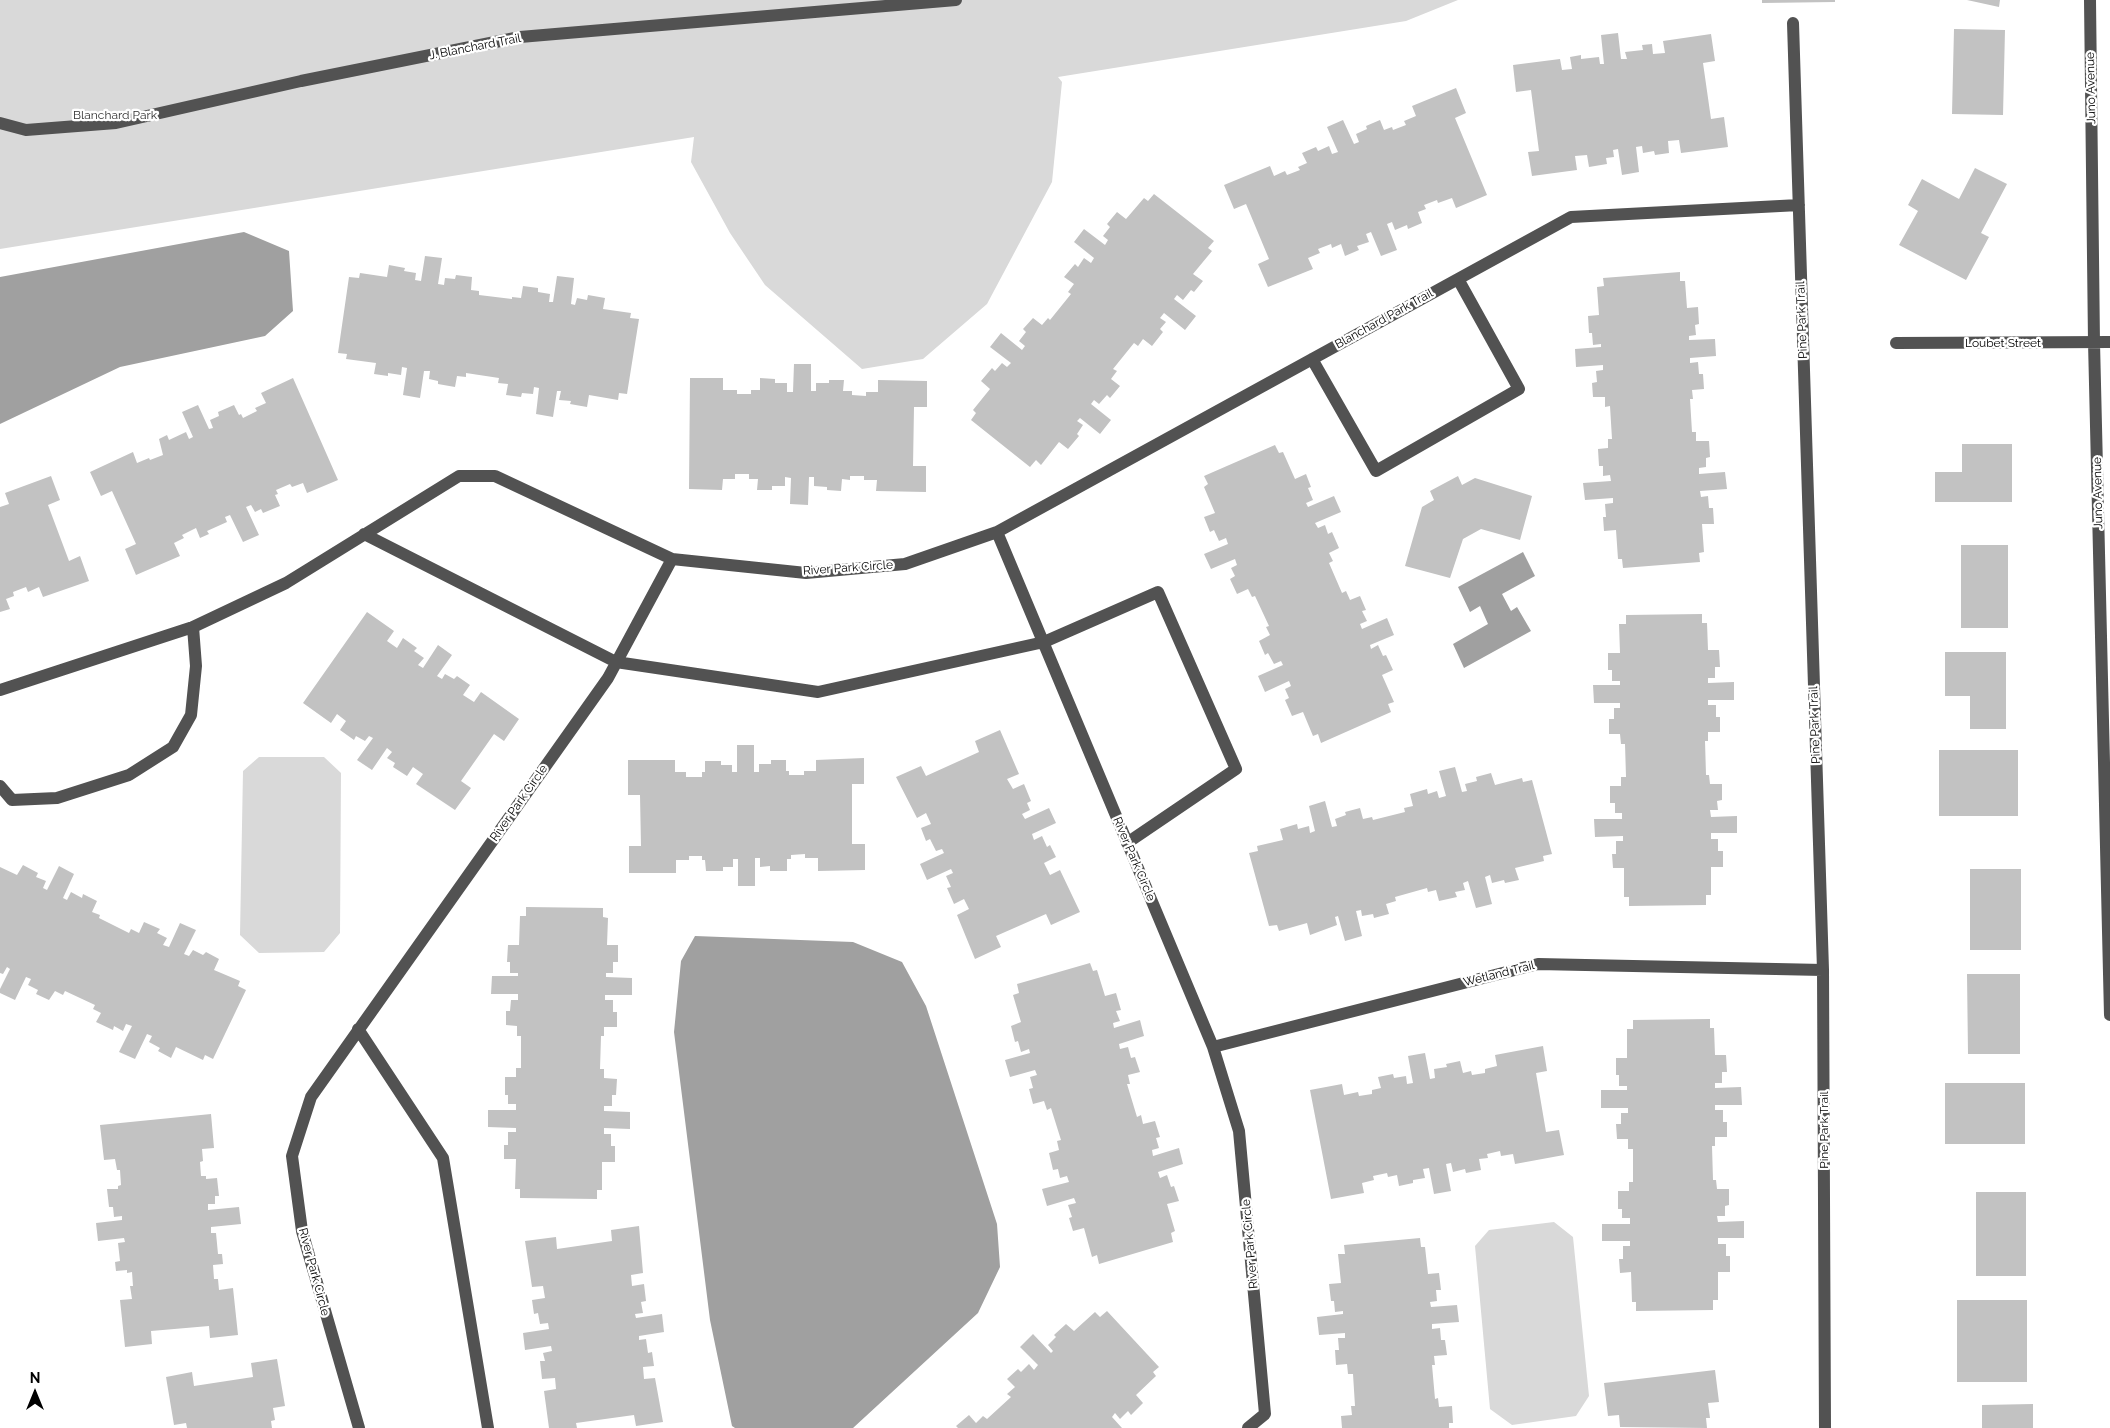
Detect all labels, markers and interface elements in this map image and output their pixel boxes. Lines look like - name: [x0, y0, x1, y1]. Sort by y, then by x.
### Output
- street label: J. Blanchard Trail: [428, 31, 522, 63]
- street label: Juno Avenue: [2083, 52, 2099, 124]
- park label: Blanchard Park: [73, 108, 157, 122]
- street label: Pine Park Trail: [1793, 281, 1811, 359]
- street label: Blanchard Park Trail: [1332, 286, 1436, 352]
- street label: Loubet Street: [1965, 336, 2041, 350]
- street label: Juno Avenue: [2090, 457, 2106, 529]
- street label: River Park Circle: [802, 558, 894, 578]
- street label: Pine Park Trail: [1806, 686, 1824, 764]
- street label: River Park Circle: [487, 762, 551, 844]
- street label: River Park Circle: [1110, 815, 1158, 903]
- street label: Wetland Trail: [1462, 958, 1536, 990]
- street label: Pine Park Trail: [1817, 1091, 1831, 1169]
- street label: River Park Circle: [1239, 1198, 1261, 1290]
- street label: River Park Circle: [295, 1227, 333, 1317]
- north arrow: [10, 1368, 60, 1418]
- text: N: [30, 1370, 40, 1386]

